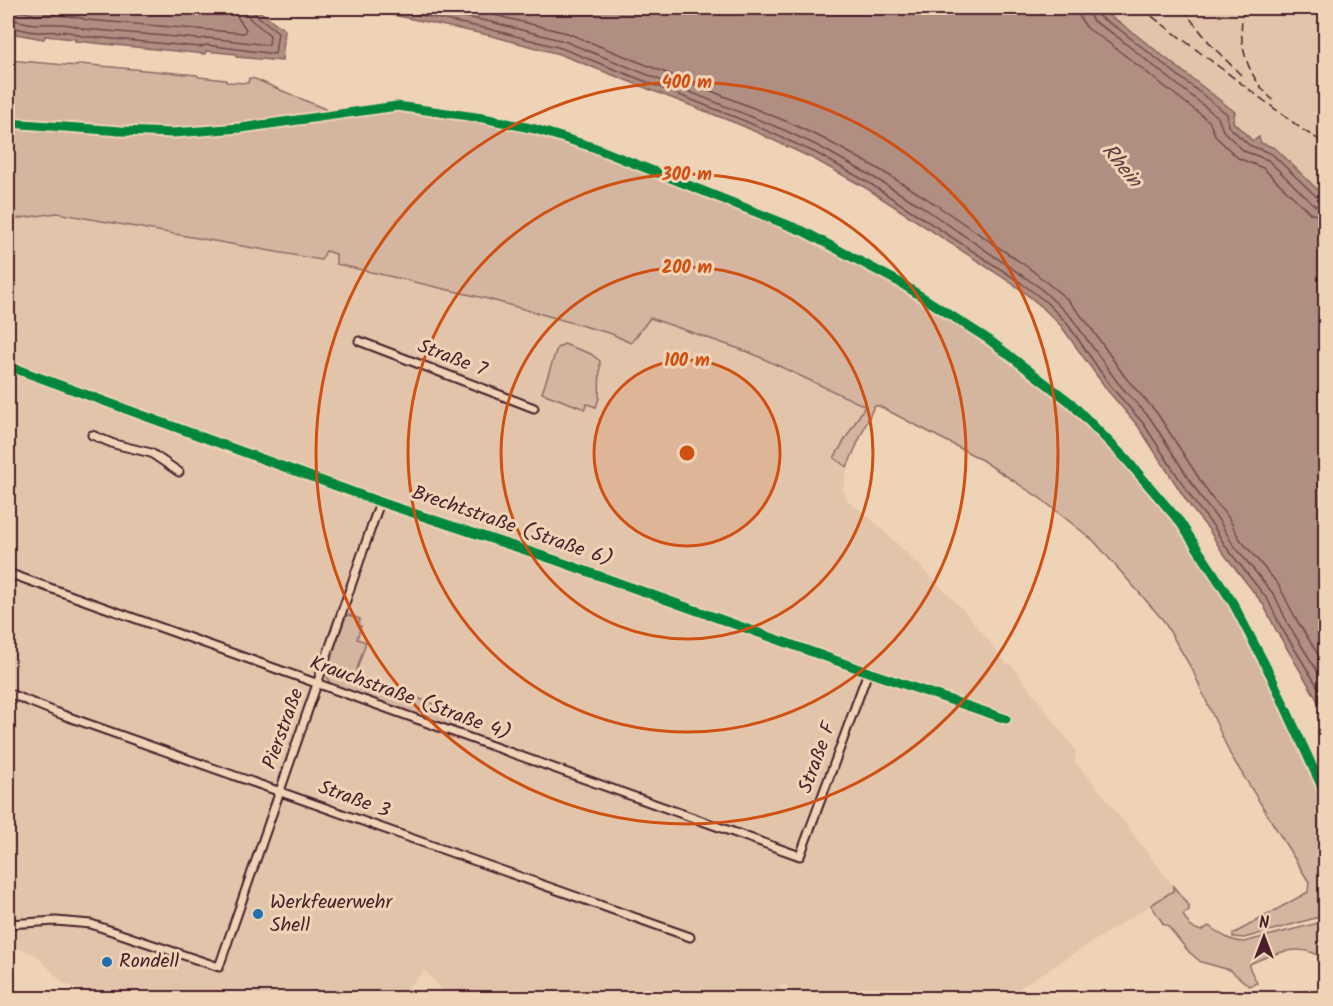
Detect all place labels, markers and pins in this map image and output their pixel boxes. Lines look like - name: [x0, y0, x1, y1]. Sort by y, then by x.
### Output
- centre of rings: [677, 443, 697, 463]
- place label: Werkfeuerwehr Shell: [270, 887, 394, 942]
- marker: Werkfeuerwehr Shell: [251, 907, 265, 921]
- place label: Rondell: [119, 946, 179, 978]
- marker: Rondell: [100, 955, 114, 969]

